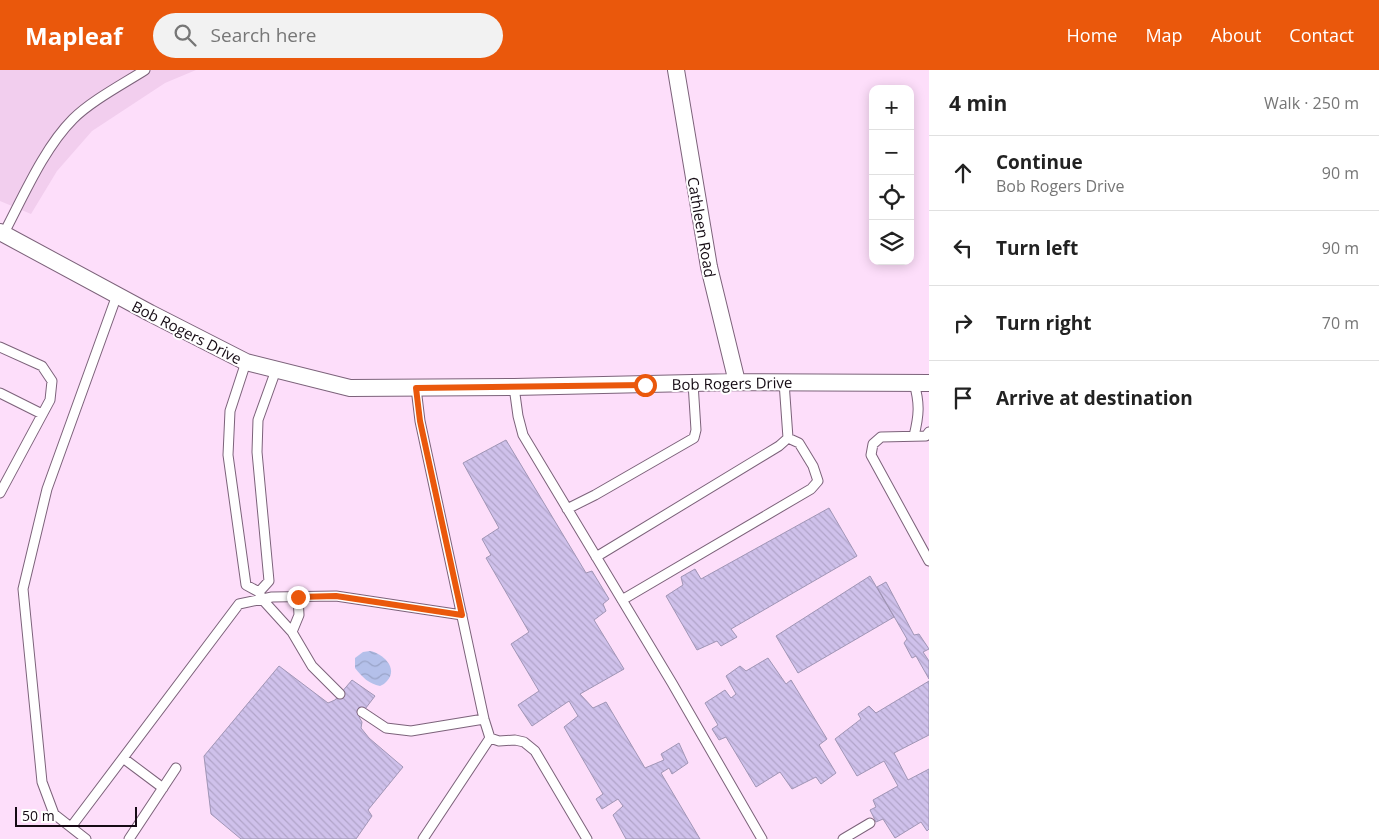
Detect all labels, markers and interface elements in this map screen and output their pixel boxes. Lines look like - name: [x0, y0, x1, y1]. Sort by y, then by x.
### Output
- search box: [153, 13, 503, 58]
- text: Mapleaf: [25, 19, 123, 52]
- icon: search: [171, 21, 199, 49]
- text: Search here: [211, 22, 316, 48]
- text: Home: [1067, 23, 1117, 47]
- text: Map: [1145, 23, 1183, 47]
- text: About: [1211, 23, 1261, 47]
- text: Contact: [1289, 23, 1354, 47]
- map controls: [869, 85, 914, 265]
- button: +: [869, 85, 914, 130]
- text: 4 min: [949, 89, 1007, 117]
- text: Walk · 250 m: [1264, 92, 1359, 114]
- button: −: [869, 130, 914, 175]
- text: Continue: [996, 149, 1083, 175]
- icon: ahead: [949, 159, 977, 187]
- text: 90 m: [1322, 162, 1359, 184]
- street label: Cathleen Road: [683, 175, 721, 279]
- button: locate: [869, 175, 914, 220]
- text: Bob Rogers Drive: [996, 175, 1125, 197]
- button: layers: [869, 220, 914, 265]
- icon: left: [949, 234, 977, 262]
- text: Turn left: [996, 235, 1078, 261]
- text: 90 m: [1322, 237, 1359, 259]
- street label: Bob Rogers Drive: [129, 296, 245, 368]
- icon: right: [949, 309, 977, 337]
- text: Turn right: [996, 310, 1091, 336]
- text: 70 m: [1322, 312, 1359, 334]
- street label: Bob Rogers Drive: [672, 372, 792, 394]
- route start: [634, 374, 657, 397]
- icon: arrive: [949, 384, 977, 412]
- text: Arrive at destination: [996, 385, 1193, 411]
- route end: [287, 586, 310, 609]
- scale bar: [15, 804, 138, 827]
- text: 50 m: [22, 806, 55, 825]

